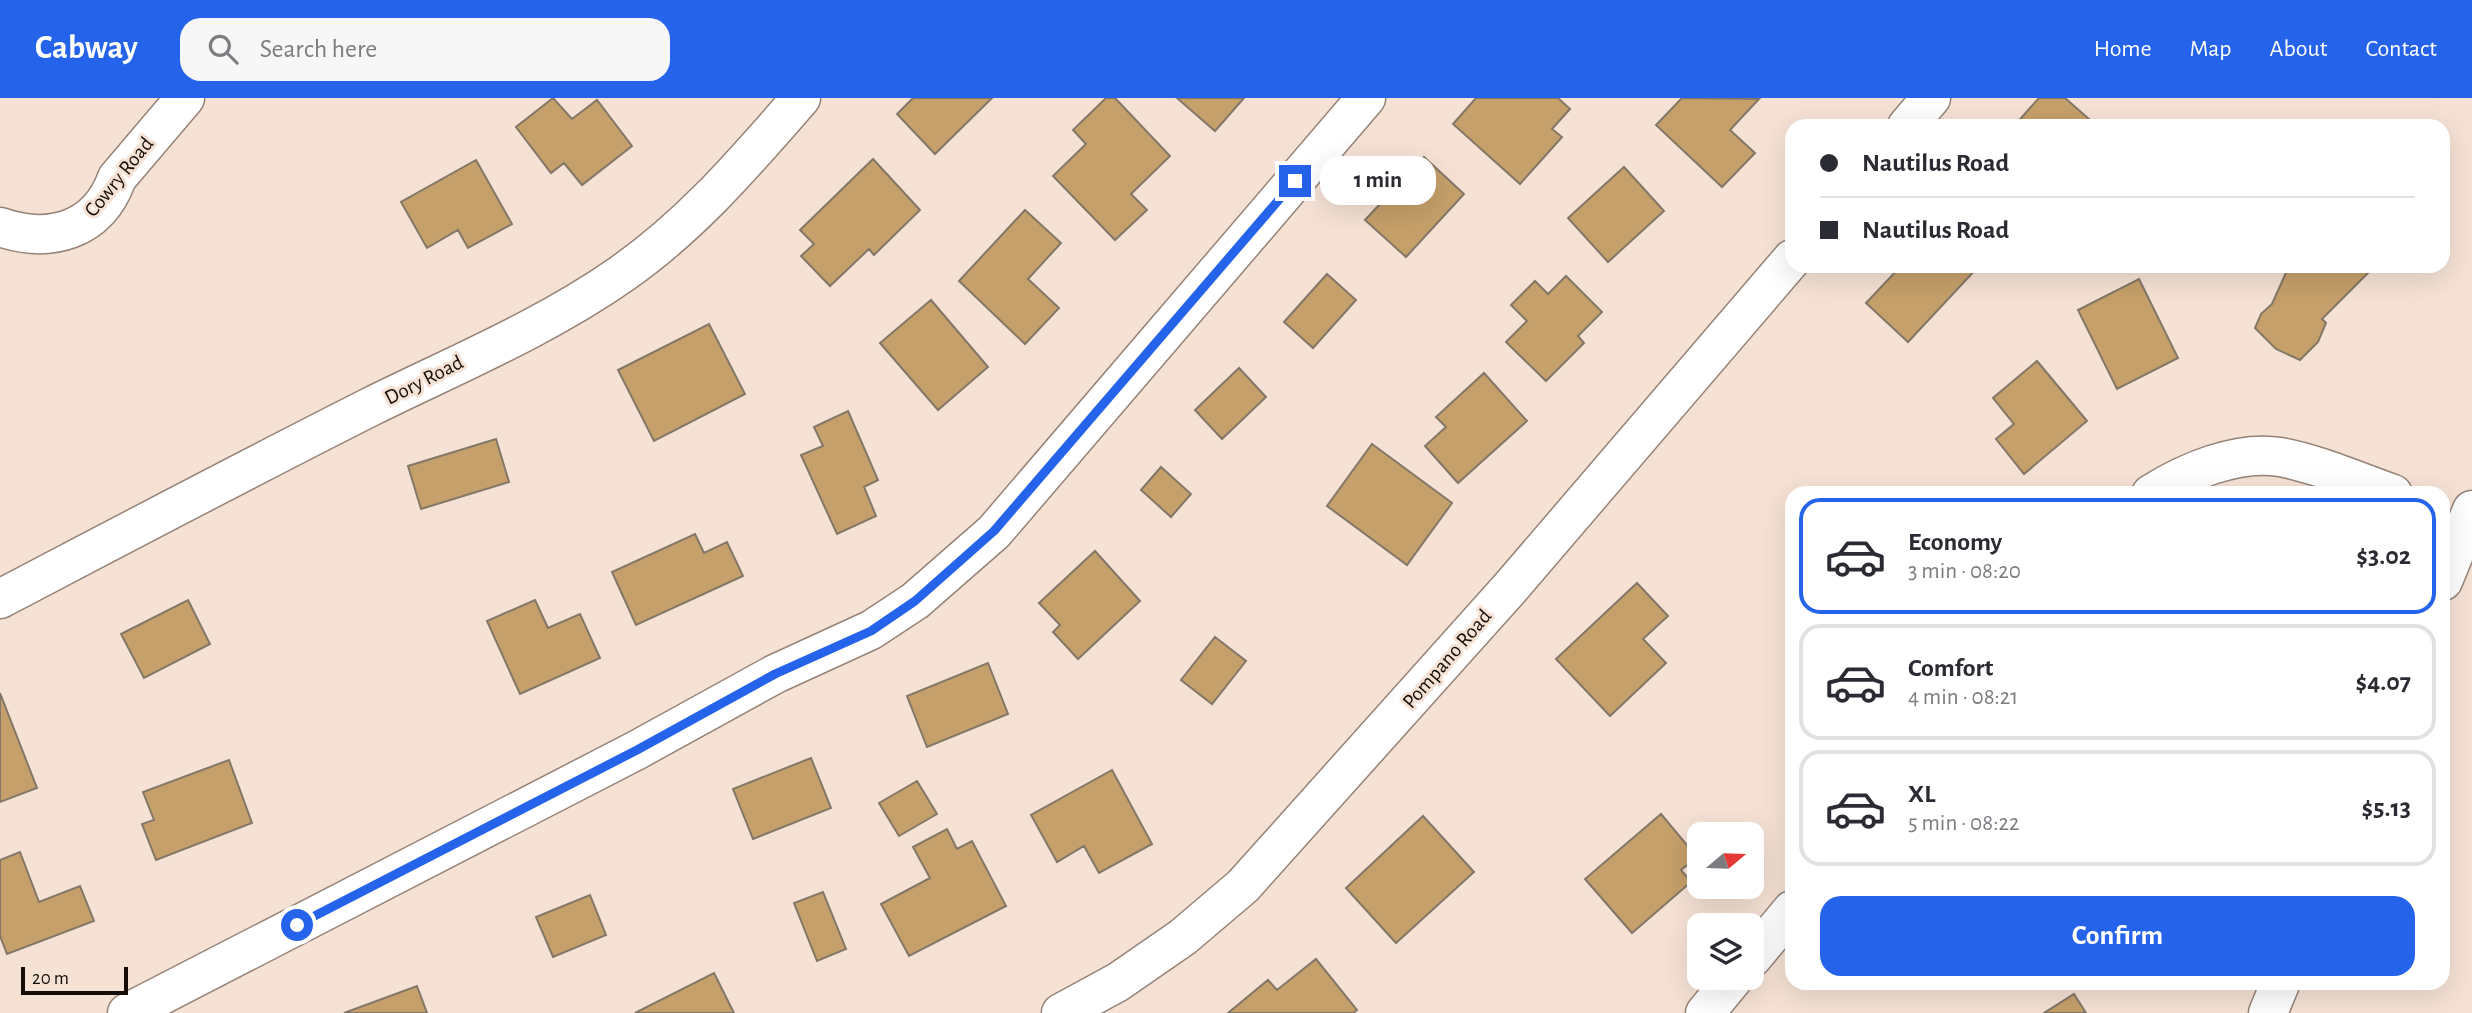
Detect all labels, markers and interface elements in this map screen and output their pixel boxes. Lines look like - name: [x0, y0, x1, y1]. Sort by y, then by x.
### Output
- search box: [180, 18, 670, 81]
- icon: search: [204, 30, 242, 68]
- text: Cabway: [35, 32, 138, 65]
- text: Search here: [260, 36, 377, 62]
- text: Home: [2094, 37, 2152, 61]
- text: Map: [2190, 37, 2232, 61]
- text: About: [2270, 37, 2327, 61]
- text: Contact: [2365, 37, 2437, 61]
- street label: Cowry Road: [81, 133, 157, 221]
- text: Nautilus Road: [1862, 150, 2009, 176]
- callout: 1 min: [1320, 156, 1435, 206]
- route end: [1279, 165, 1311, 197]
- text: 1 min: [1354, 169, 1402, 192]
- text: Nautilus Road: [1862, 217, 2009, 243]
- street label: Dory Road: [381, 351, 467, 409]
- icon: car: [1824, 525, 1887, 588]
- text: Economy: [1908, 529, 2002, 555]
- text: $3.02: [2356, 543, 2411, 569]
- text: 3 min · 08:20: [1908, 560, 2021, 583]
- street label: Pompano Road: [1399, 605, 1496, 712]
- icon: car: [1824, 651, 1887, 714]
- text: Comfort: [1908, 655, 1993, 681]
- text: $4.07: [2355, 669, 2411, 695]
- text: 4 min · 08:21: [1908, 686, 2018, 709]
- icon: car: [1824, 777, 1887, 840]
- text: XL: [1908, 781, 1935, 807]
- text: $5.13: [2362, 795, 2411, 821]
- text: 5 min · 08:22: [1908, 812, 2019, 835]
- north arrow: [1687, 822, 1764, 900]
- map controls: [1687, 822, 1764, 990]
- button: Confirm: [1820, 896, 2415, 976]
- route start: [281, 909, 313, 941]
- button: layers: [1687, 913, 1764, 990]
- scale bar: [21, 964, 128, 996]
- text: 20 m: [32, 969, 69, 988]

